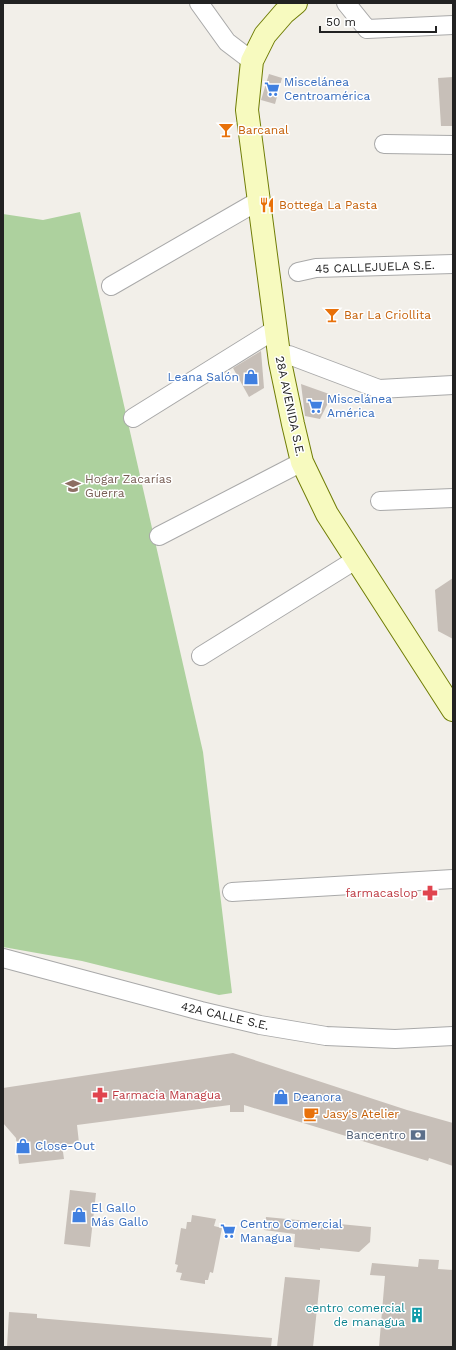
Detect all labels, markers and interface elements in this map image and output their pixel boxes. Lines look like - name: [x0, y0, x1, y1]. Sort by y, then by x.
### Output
- scale bar: [320, 8, 436, 34]
- text: 50 m: [326, 15, 356, 29]
- place label: Miscelánea Centroamérica: [284, 75, 370, 103]
- supermarket icon: Miscelánea Centroamérica: [263, 80, 281, 98]
- bar icon: Barcanal: [217, 121, 235, 139]
- place label: Barcanal: [238, 123, 289, 137]
- restaurant icon: Bottega La Pasta: [258, 196, 276, 214]
- place label: Bottega La Pasta: [279, 198, 377, 212]
- street label: 45 CALLEJUELA S.E.: [315, 258, 435, 276]
- bar icon: Bar La Criollita: [323, 306, 341, 324]
- place label: Bar La Criollita: [344, 308, 431, 322]
- street label: 28A AVENIDA S.E.: [273, 355, 307, 457]
- shop icon: Leana Salón: [242, 368, 260, 386]
- place label: Leana Salón: [168, 370, 239, 384]
- place label: Miscelánea América: [327, 392, 392, 420]
- supermarket icon: Miscelánea América: [306, 397, 324, 415]
- place label: Hogar Zacarías Guerra: [85, 472, 172, 500]
- school or university icon: Hogar Zacarías Guerra: [64, 477, 82, 495]
- pharmacy icon: farmacaslop: [421, 884, 439, 902]
- place label: farmacaslop: [345, 886, 418, 900]
- street label: 42A CALLE S.E.: [180, 999, 270, 1033]
- pharmacy icon: Farmacia Managua: [91, 1086, 109, 1104]
- place label: Farmacia Managua: [112, 1088, 221, 1102]
- shop icon: Deanora: [272, 1088, 290, 1106]
- place label: Deanora: [293, 1090, 342, 1104]
- cafe icon: Jasy's Atelier: [302, 1105, 320, 1123]
- place label: Jasy's Atelier: [323, 1107, 399, 1121]
- bank icon: Bancentro: [409, 1126, 427, 1144]
- place label: Bancentro: [346, 1128, 406, 1142]
- shop icon: Close-Out: [14, 1137, 32, 1155]
- place label: Close-Out: [35, 1139, 95, 1153]
- place label: El Gallo Más Gallo: [91, 1201, 148, 1229]
- shop icon: El Gallo Más Gallo: [70, 1206, 88, 1224]
- place label: Centro Comercial Managua: [240, 1217, 343, 1245]
- supermarket icon: Centro Comercial Managua: [219, 1222, 237, 1240]
- place label: centro comercial de managua: [306, 1301, 405, 1329]
- building icon: centro comercial de managua: [408, 1306, 426, 1324]

